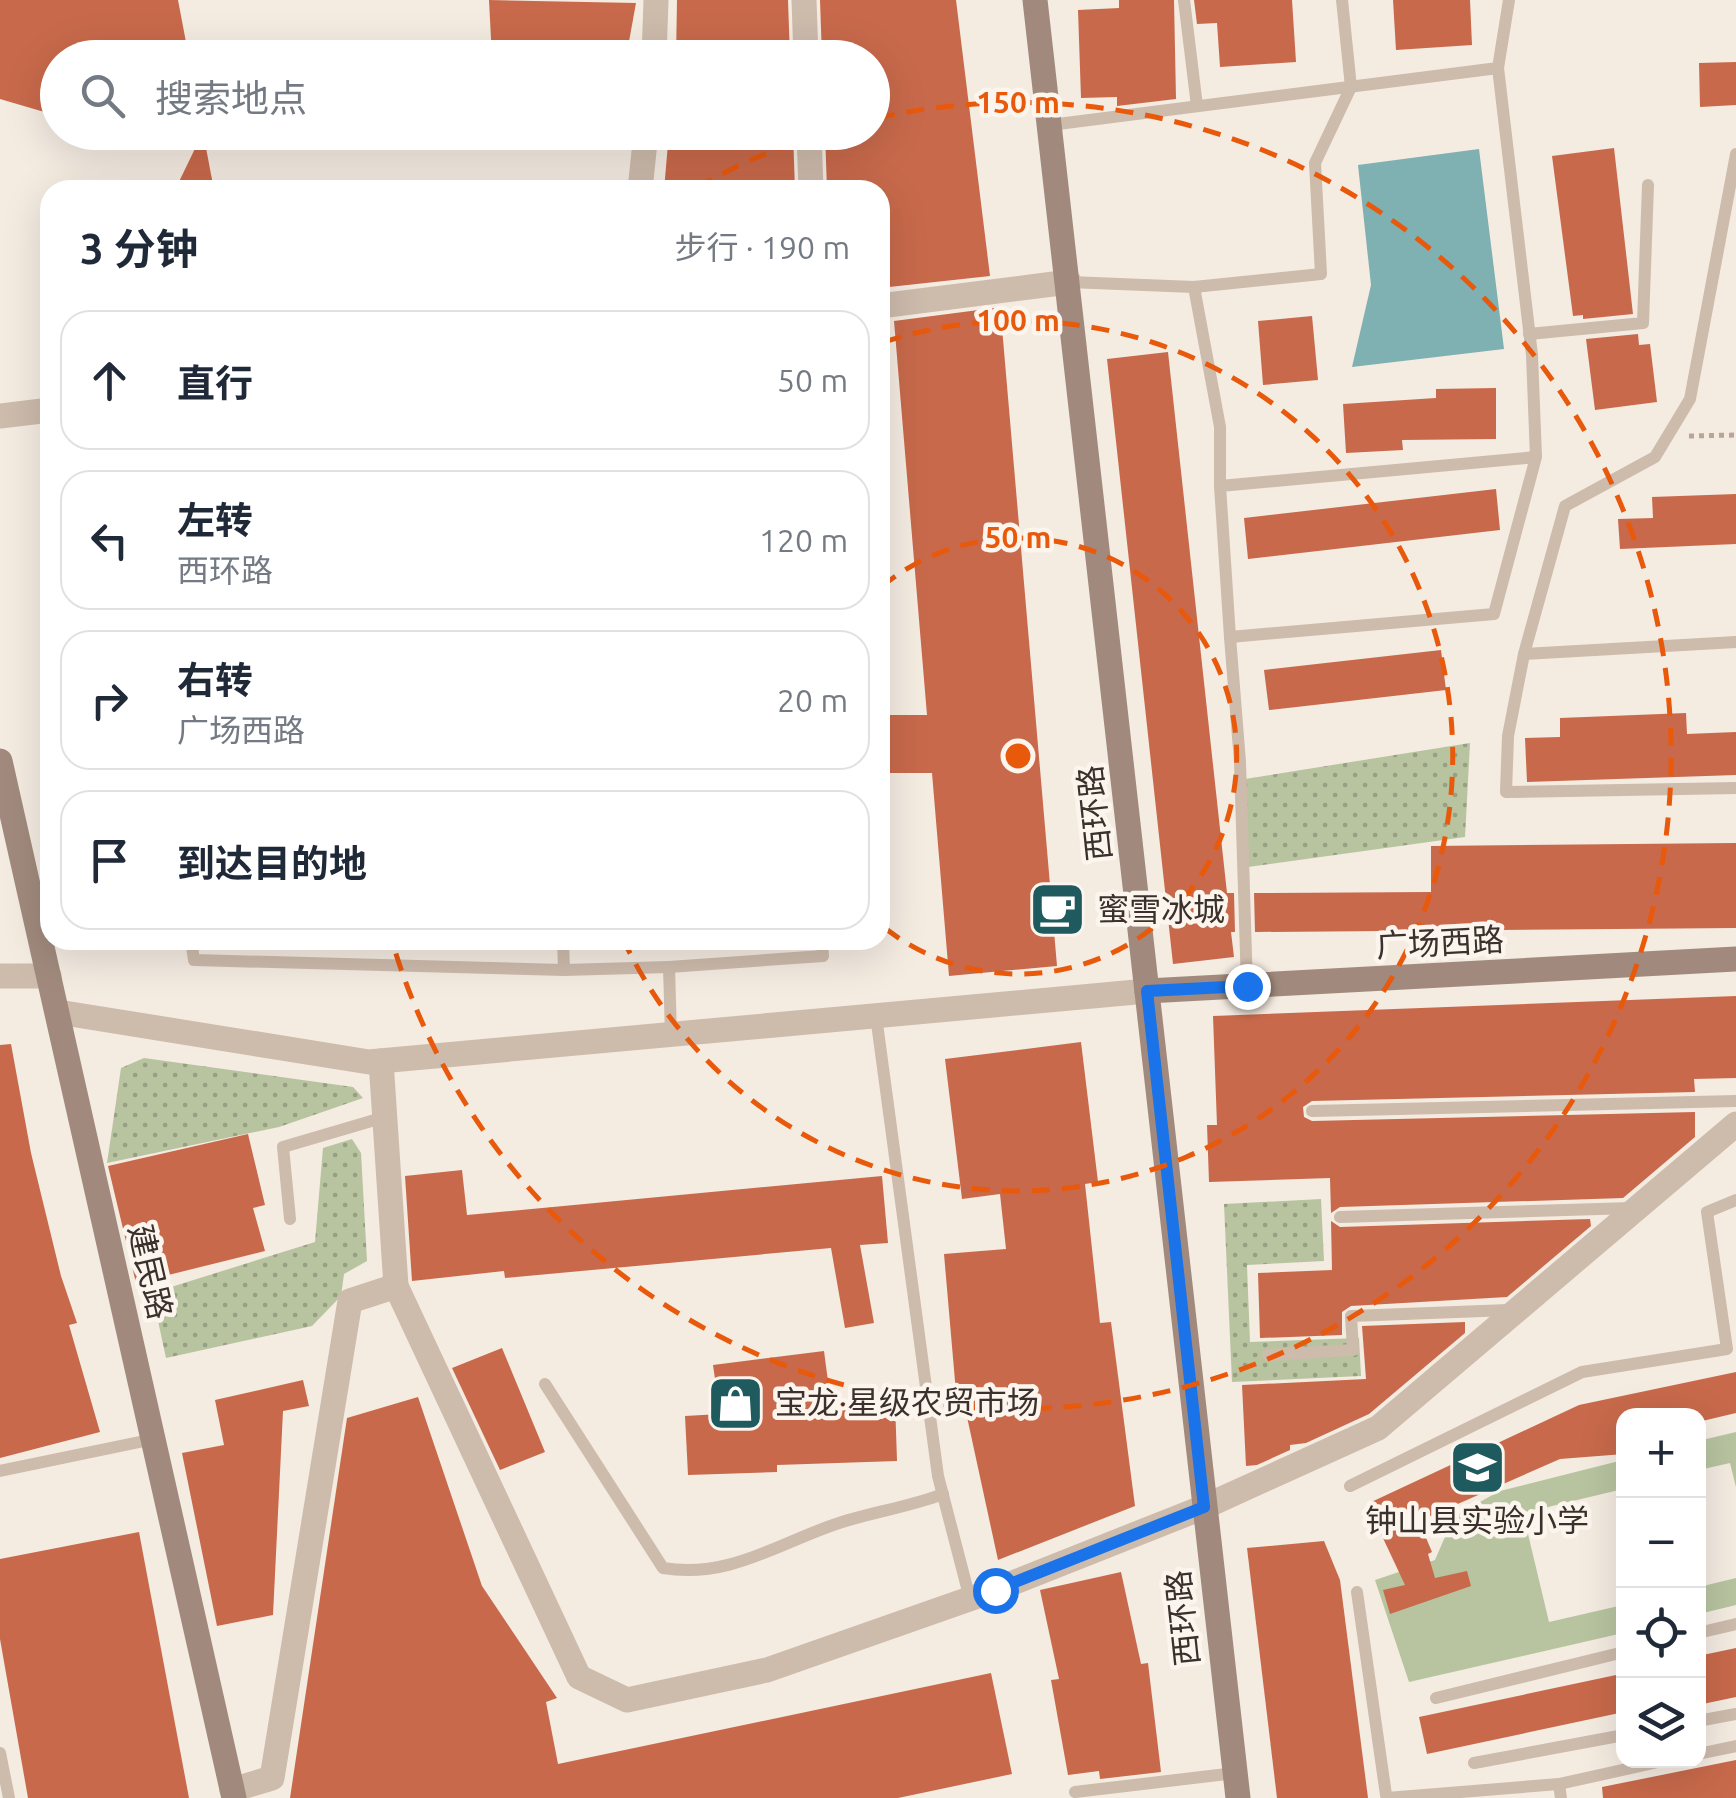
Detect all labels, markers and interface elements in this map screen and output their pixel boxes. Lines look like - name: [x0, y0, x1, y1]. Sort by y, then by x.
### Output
- search box: [40, 40, 890, 150]
- icon: search: [75, 68, 130, 123]
- text: 搜索地点: [155, 77, 307, 119]
- text: 150 m: [976, 85, 1060, 119]
- text: 3 分钟: [80, 225, 198, 272]
- text: 步行 · 190 m: [674, 229, 850, 265]
- text: 100 m: [976, 303, 1060, 337]
- icon: ahead: [82, 353, 137, 408]
- text: 直行: [177, 362, 253, 404]
- text: 50 m: [777, 362, 848, 398]
- text: 左转: [177, 499, 253, 541]
- icon: left: [82, 513, 137, 568]
- text: 50 m: [985, 520, 1051, 554]
- text: 120 m: [759, 522, 848, 558]
- text: 西环路: [177, 552, 273, 588]
- text: 右转: [177, 659, 253, 701]
- icon: right: [82, 673, 137, 728]
- text: 20 m: [777, 682, 848, 718]
- text: 广场西路: [177, 712, 305, 748]
- centre of rings: [1000, 738, 1036, 774]
- street label: 西环路: [1071, 763, 1117, 863]
- icon: arrive: [82, 833, 137, 888]
- text: 到达目的地: [177, 842, 367, 884]
- cafe icon: 蜜雪冰城: [1028, 880, 1088, 940]
- place label: 蜜雪冰城: [1097, 891, 1225, 927]
- street label: 广场西路: [1375, 921, 1505, 963]
- route end: [1225, 964, 1271, 1010]
- street label: 建民路: [123, 1221, 179, 1323]
- shop icon: 宝龙·星级农贸市场: [706, 1373, 766, 1433]
- place label: 宝龙·星级农贸市场: [775, 1384, 1039, 1420]
- map controls: [1616, 1408, 1706, 1768]
- button: +: [1616, 1408, 1706, 1498]
- school or university icon: 钟山县实验小学: [1447, 1437, 1507, 1497]
- button: −: [1616, 1498, 1706, 1588]
- place label: 钟山县实验小学: [1365, 1502, 1589, 1538]
- route start: [973, 1568, 1019, 1614]
- street label: 西环路: [1159, 1568, 1205, 1668]
- button: locate: [1616, 1588, 1706, 1678]
- button: layers: [1616, 1678, 1706, 1768]

